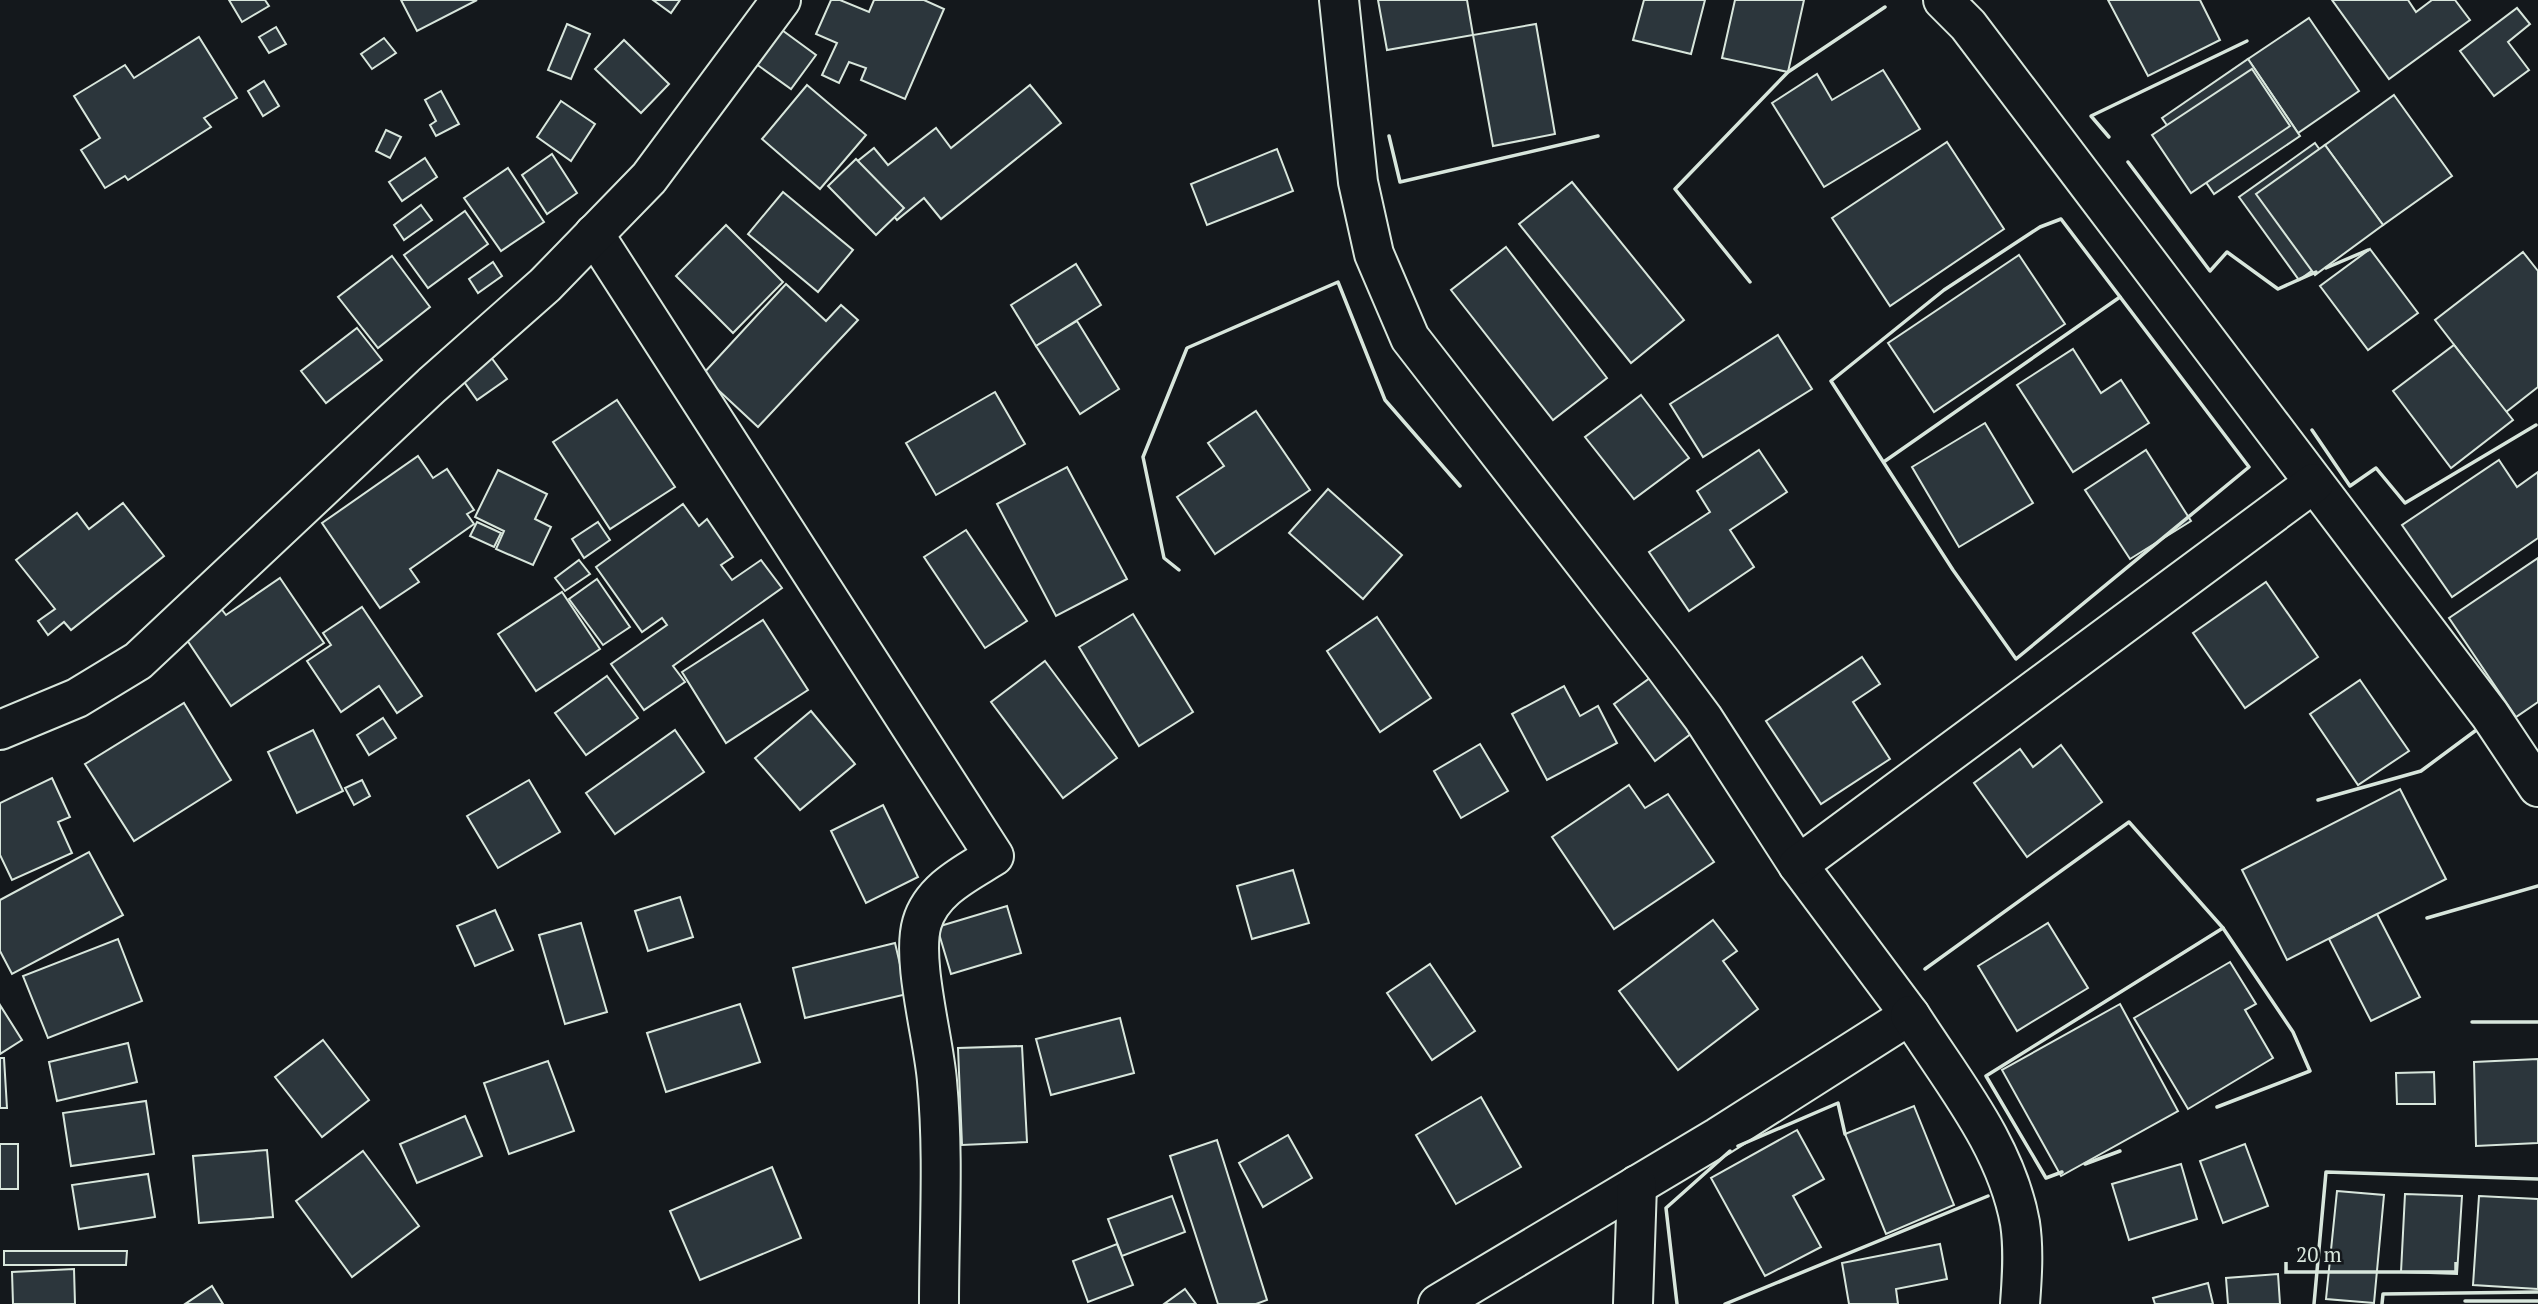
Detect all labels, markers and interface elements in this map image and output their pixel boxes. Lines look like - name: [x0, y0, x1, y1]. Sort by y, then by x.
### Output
- scale bar: [2286, 1230, 2456, 1274]
- text: 20 m: [2296, 1240, 2342, 1268]

